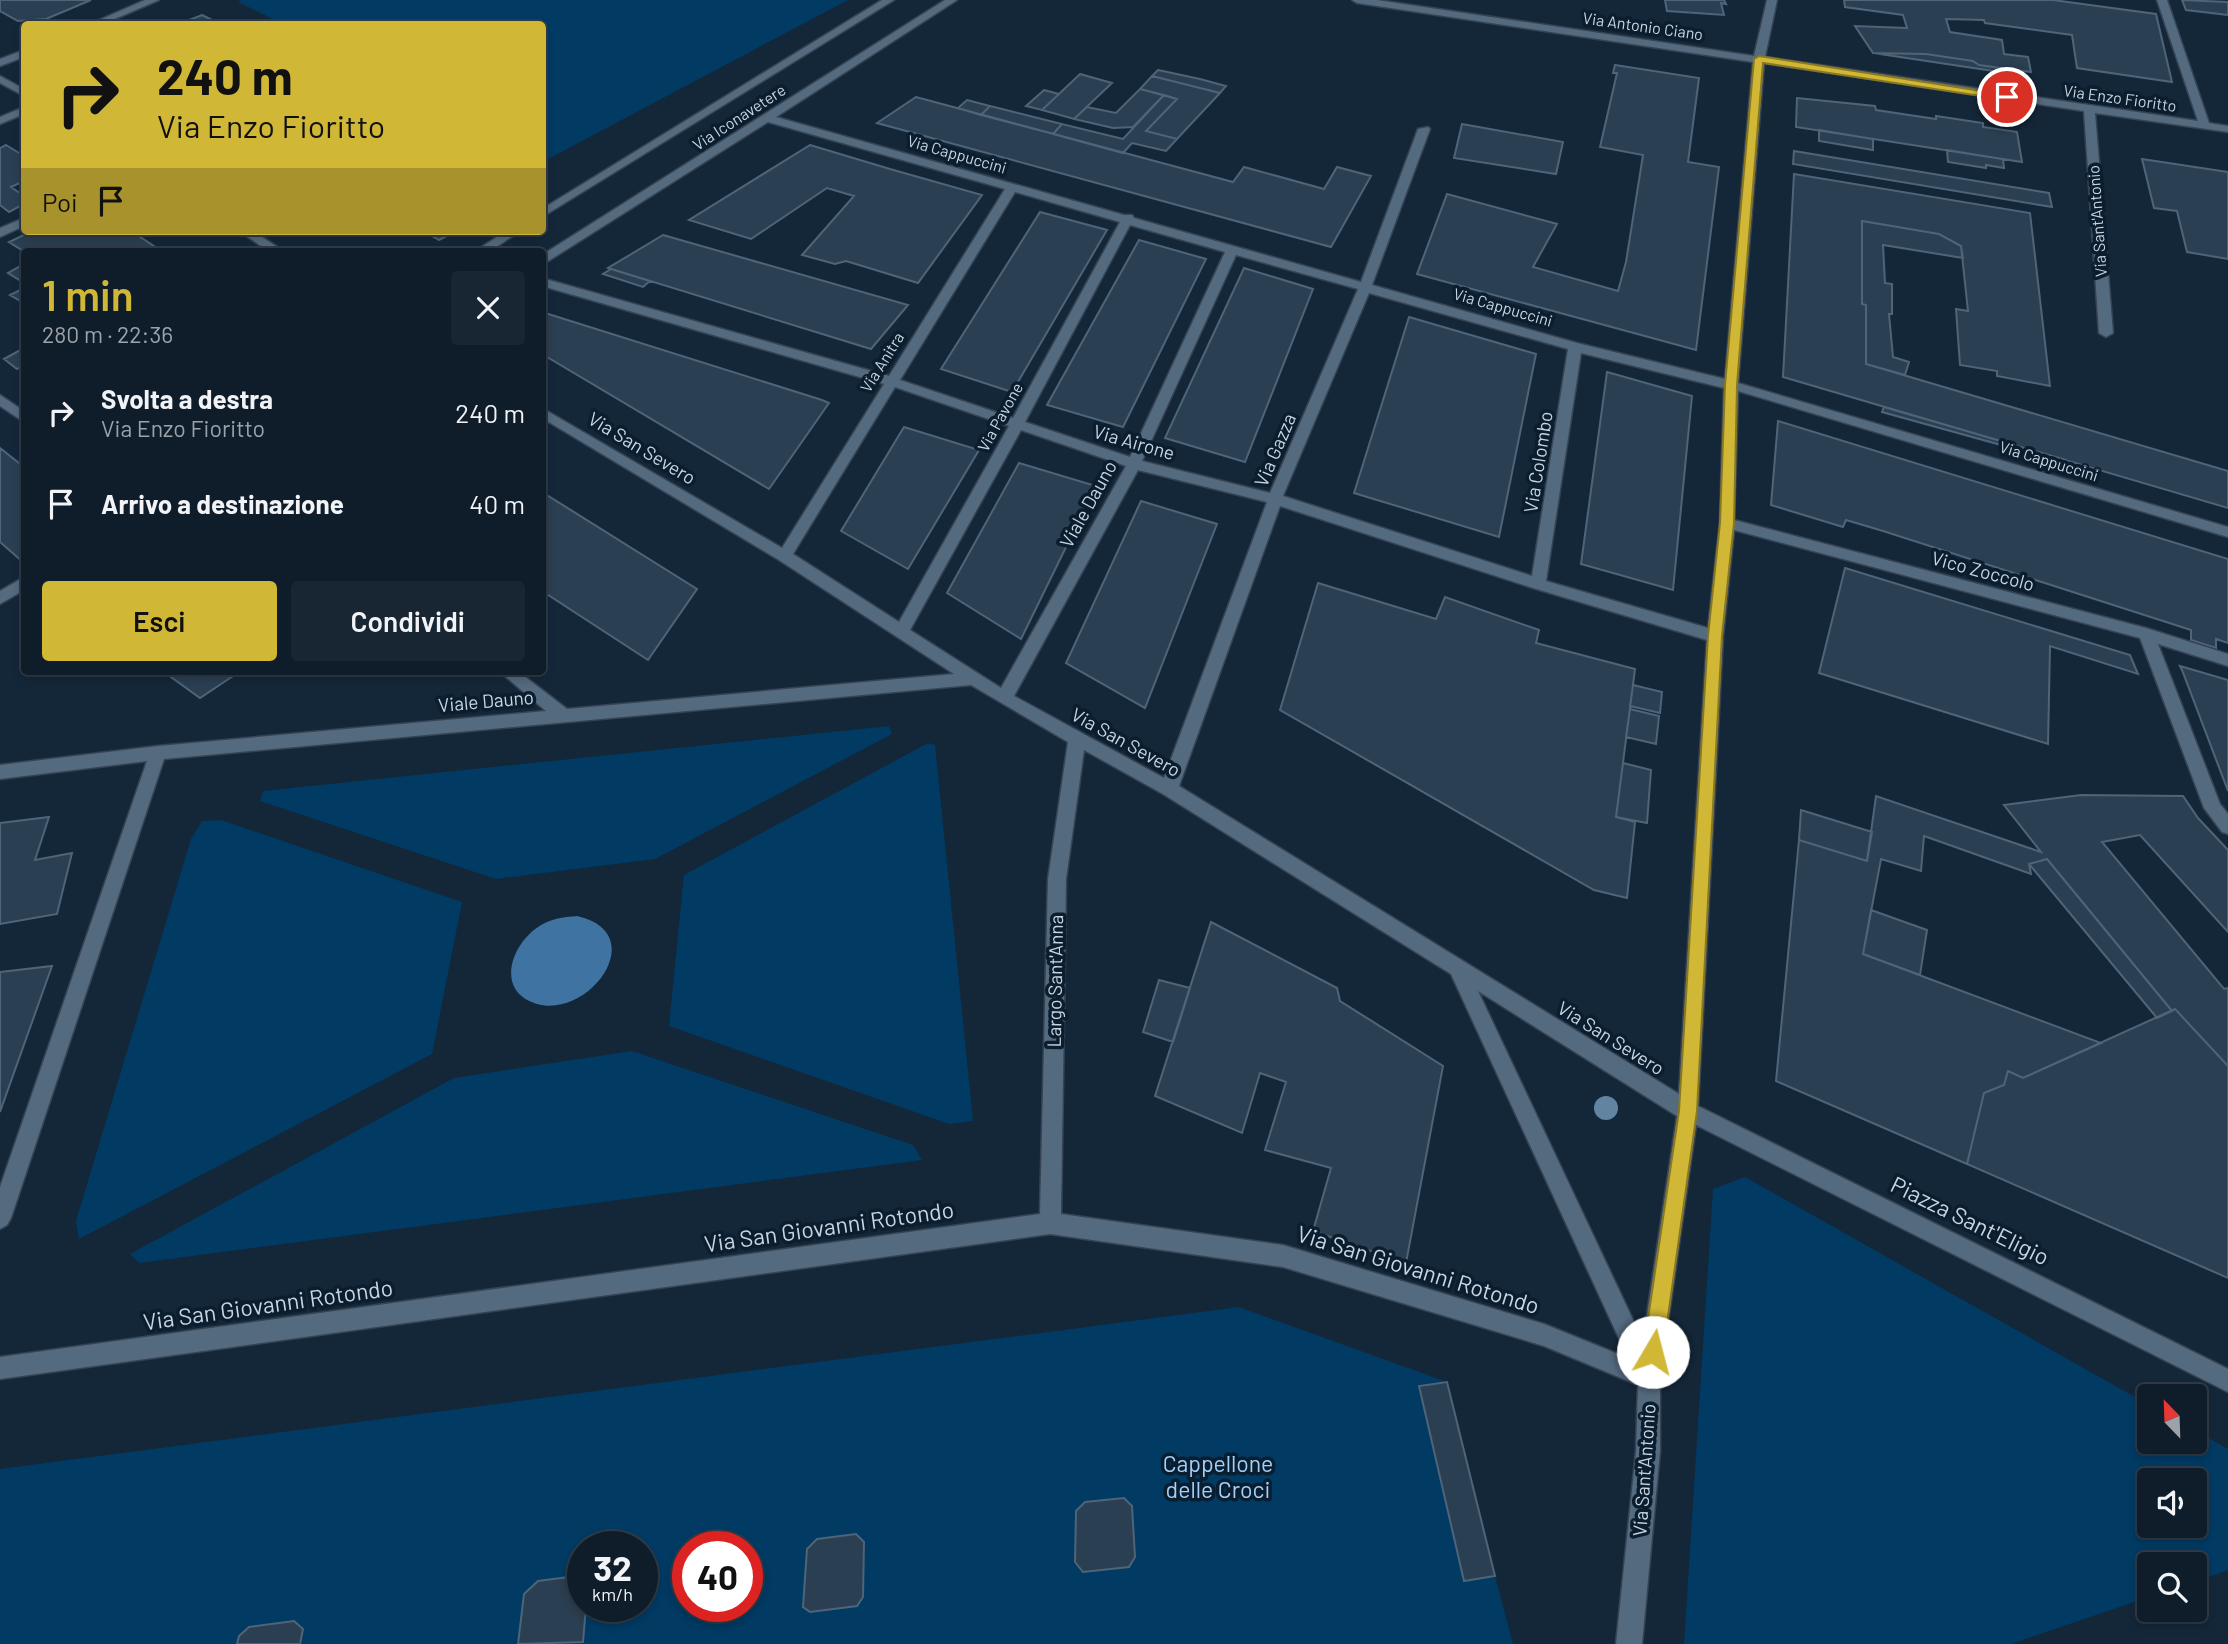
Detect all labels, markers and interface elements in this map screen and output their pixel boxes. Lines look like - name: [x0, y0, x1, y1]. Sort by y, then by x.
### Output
- street label: Via Antonio Ciano: [1582, 8, 1704, 43]
- text: 240 m: [157, 46, 293, 105]
- icon: right: [42, 49, 133, 140]
- pin: [1977, 67, 2037, 127]
- icon: arrive: [1988, 78, 2026, 116]
- street label: Via Iconavetere: [689, 80, 789, 154]
- street label: Via Enzo Fioritto: [2062, 80, 2178, 115]
- text: Via Enzo Fioritto: [157, 106, 385, 144]
- street label: Via Cappuccini: [905, 130, 1009, 177]
- street label: Via Sant'Antonio: [2083, 164, 2110, 278]
- icon: arrive: [92, 182, 130, 220]
- text: Poi: [42, 186, 78, 217]
- text: 1 min: [42, 269, 134, 319]
- button: close: [451, 271, 525, 345]
- street label: Via Cappuccini: [1451, 283, 1555, 330]
- text: 280 m · 22:36: [42, 320, 173, 348]
- street label: Via Anitra: [856, 328, 907, 395]
- street label: Via Pavone: [973, 379, 1026, 454]
- text: Svolta a destra: [101, 383, 273, 414]
- icon: right: [42, 394, 80, 432]
- text: 240 m: [455, 397, 525, 428]
- street label: Via San Severo: [584, 406, 700, 489]
- street label: Via Gazza: [1249, 410, 1300, 490]
- street label: Via Colombo: [1518, 410, 1557, 514]
- text: Via Enzo Fioritto: [101, 414, 265, 442]
- street label: Via Airone: [1091, 419, 1177, 464]
- street label: Via Cappuccini: [1997, 436, 2101, 485]
- street label: Viale Dauno: [1054, 456, 1121, 551]
- icon: arrive: [42, 485, 80, 523]
- text: Arrivo a destinazione: [101, 488, 344, 519]
- text: 40 m: [469, 488, 525, 519]
- street label: Vico Zoccolo: [1929, 546, 2037, 595]
- button: Esci: [42, 581, 277, 661]
- button: Condividi: [291, 581, 525, 661]
- street label: Viale Dauno: [437, 685, 535, 716]
- street label: Via San Severo: [1068, 702, 1185, 781]
- street label: Largo Sant'Anna: [1042, 915, 1067, 1047]
- street label: Via San Severo: [1554, 996, 1669, 1079]
- street label: Piazza Sant'Eligio: [1887, 1170, 2054, 1271]
- street label: Via San Giovanni Rotondo: [702, 1195, 956, 1257]
- street label: Via San Giovanni Rotondo: [1294, 1219, 1543, 1319]
- street label: Via San Giovanni Rotondo: [141, 1273, 395, 1335]
- position arrow: [1616, 1315, 1690, 1389]
- north arrow: [2137, 1384, 2207, 1454]
- map controls: [2137, 1384, 2207, 1622]
- street label: Via Sant'Antonio: [1627, 1403, 1660, 1537]
- park label: Cappellone delle Croci: [1163, 1449, 1273, 1503]
- button: sound: [2137, 1468, 2207, 1538]
- speed limit sign: 40: [672, 1531, 763, 1622]
- text: 32: [593, 1546, 632, 1588]
- button: search: [2137, 1552, 2207, 1622]
- text: km/h: [592, 1583, 633, 1605]

